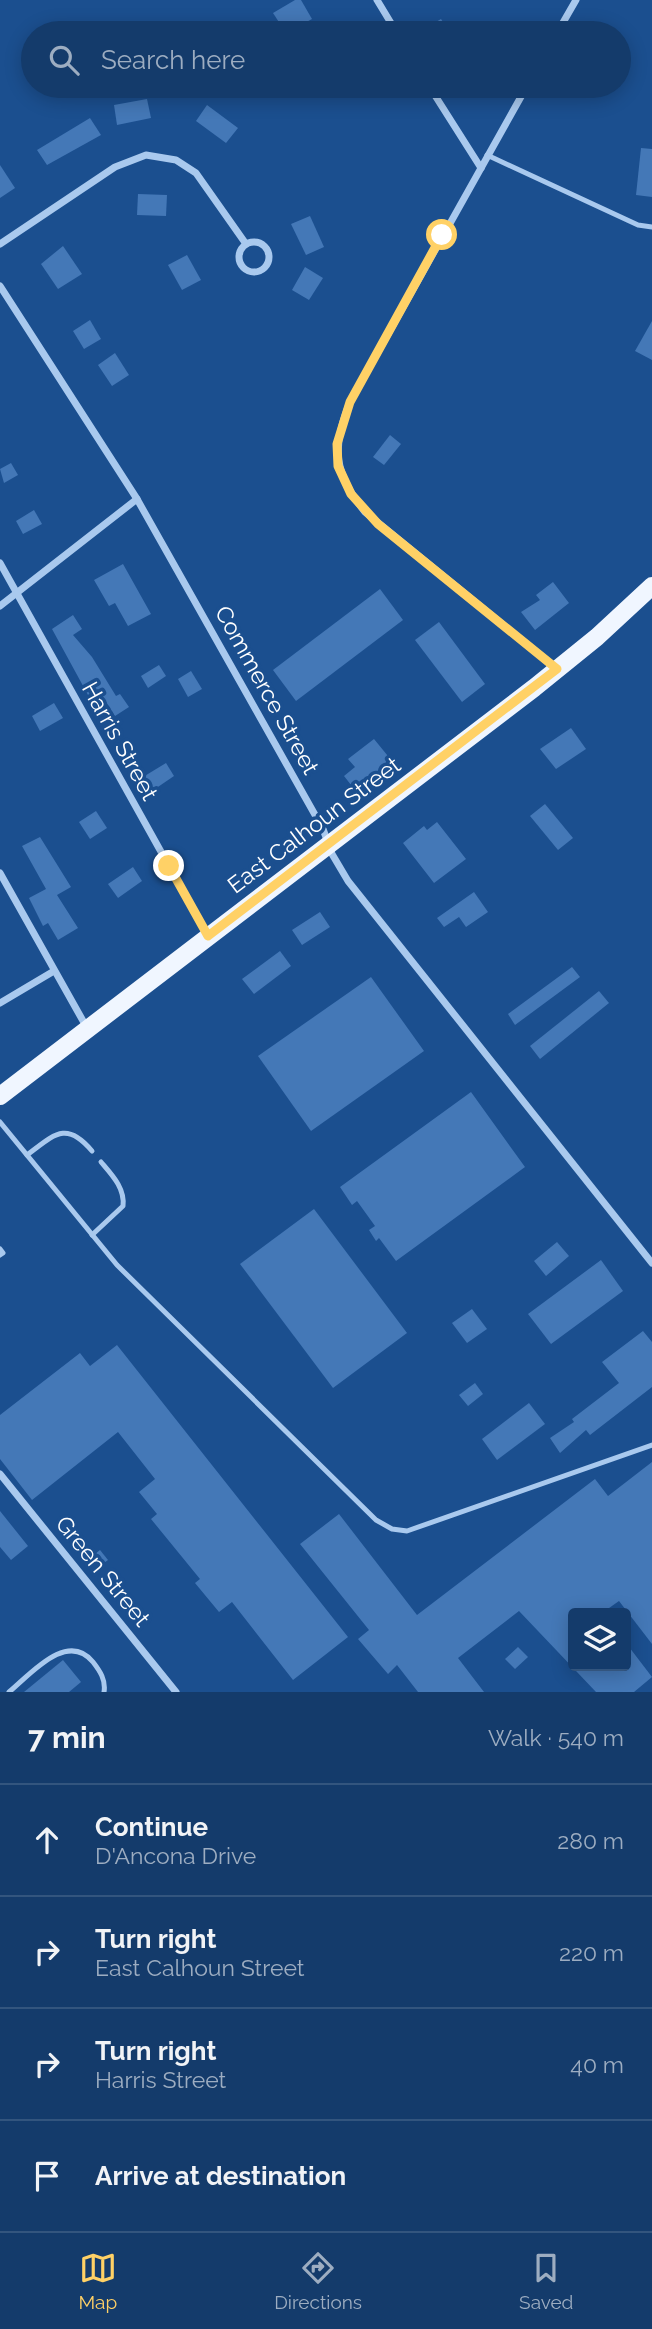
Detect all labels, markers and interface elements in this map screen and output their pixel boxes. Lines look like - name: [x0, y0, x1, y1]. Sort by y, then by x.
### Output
- search box: [21, 21, 631, 98]
- icon: search: [45, 41, 83, 79]
- text: Search here: [101, 45, 245, 75]
- route start: [426, 219, 457, 250]
- street label: Commerce Street: [210, 601, 325, 779]
- street label: Harris Street: [77, 677, 164, 805]
- street label: East Calhoun Street: [222, 751, 406, 898]
- route end: [153, 850, 184, 881]
- street label: Green Street: [51, 1510, 156, 1632]
- map controls: [568, 1608, 631, 1671]
- button: layers: [568, 1608, 631, 1671]
- text: 7 min: [28, 1720, 106, 1755]
- text: Walk · 540 m: [488, 1724, 624, 1751]
- text: Continue: [95, 1812, 208, 1842]
- icon: ahead: [28, 1821, 66, 1859]
- text: 280 m: [557, 1827, 624, 1854]
- text: D'Ancona Drive: [95, 1842, 256, 1869]
- text: Turn right: [95, 1924, 216, 1954]
- icon: right: [28, 1933, 66, 1971]
- text: 220 m: [559, 1939, 624, 1966]
- text: East Calhoun Street: [95, 1954, 305, 1981]
- text: Turn right: [95, 2036, 216, 2066]
- icon: right: [28, 2045, 66, 2083]
- text: 40 m: [570, 2051, 624, 2078]
- text: Harris Street: [95, 2066, 226, 2093]
- icon: arrive: [28, 2157, 66, 2195]
- text: Arrive at destination: [95, 2161, 346, 2191]
- tab: Map: [79, 2249, 117, 2313]
- tab: Directions: [274, 2249, 362, 2313]
- tab: Saved: [519, 2249, 573, 2313]

